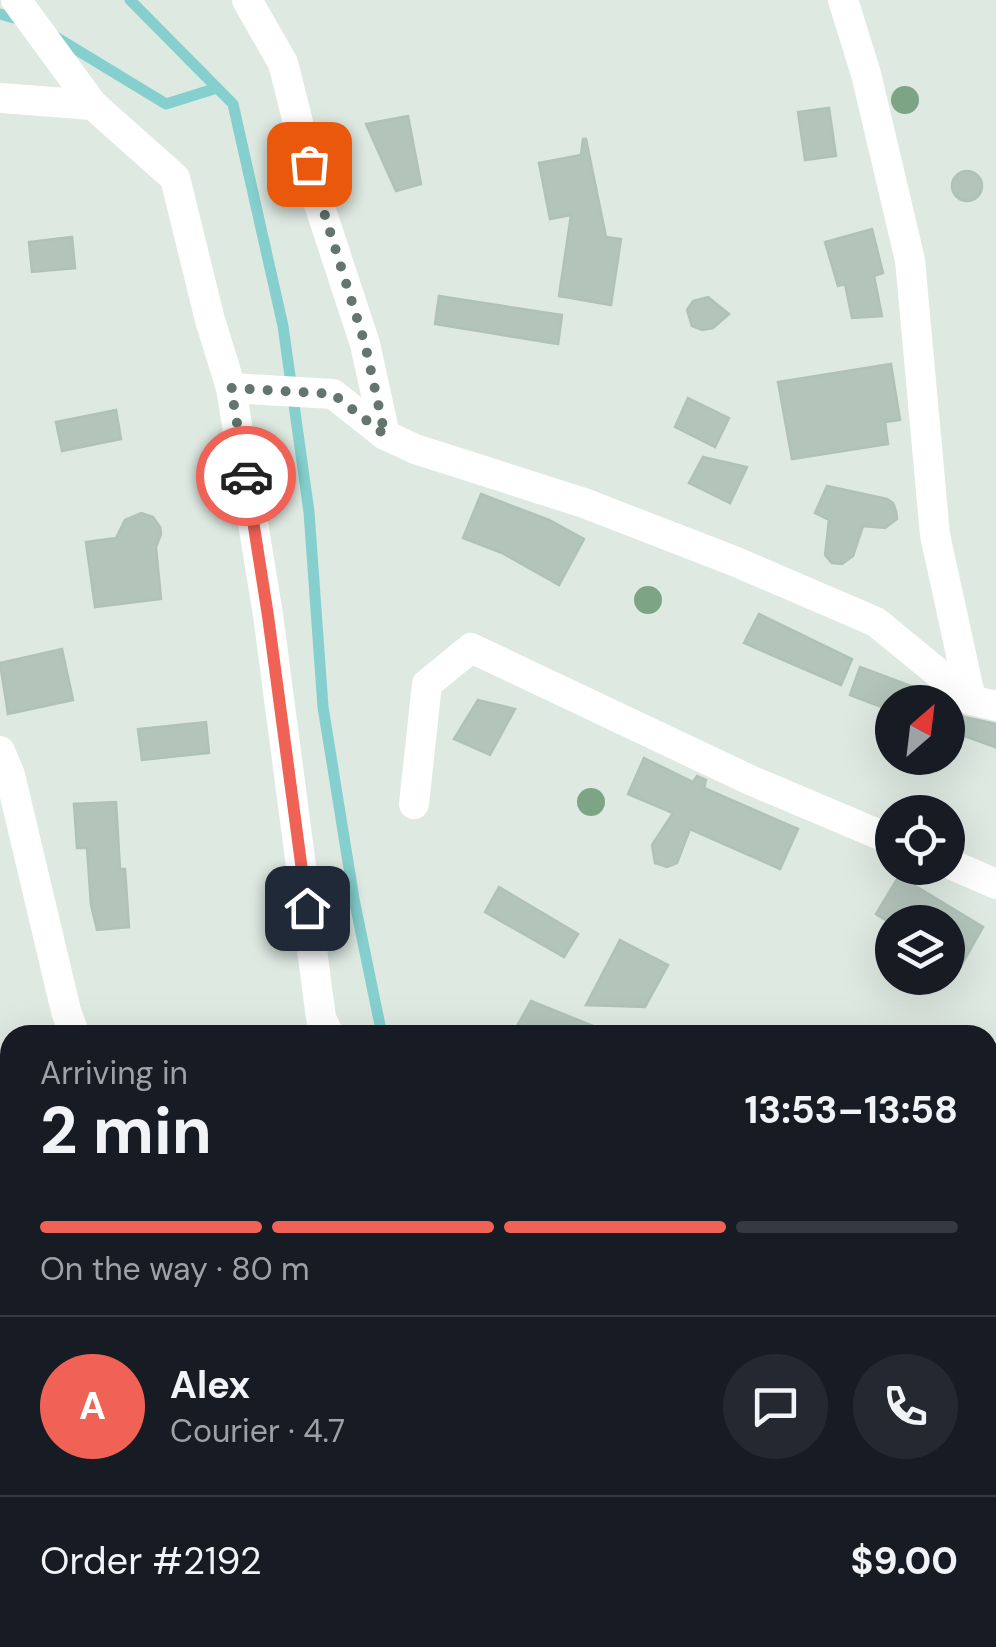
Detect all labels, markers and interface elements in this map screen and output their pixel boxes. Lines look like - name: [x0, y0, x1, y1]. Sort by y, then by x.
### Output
- pin: [267, 122, 352, 207]
- icon: bag: [282, 137, 337, 192]
- courier: [196, 426, 296, 526]
- icon: car: [219, 449, 274, 504]
- north arrow: [875, 685, 965, 775]
- map controls: [875, 685, 965, 995]
- button: locate: [875, 795, 965, 885]
- pin: [265, 866, 350, 951]
- icon: home: [280, 881, 335, 936]
- button: layers: [875, 905, 965, 995]
- text: Arriving in: [40, 1052, 188, 1094]
- text: 13:53–13:58: [745, 1085, 958, 1135]
- text: 2 min: [40, 1089, 212, 1173]
- text: On the way · 80 m: [40, 1248, 310, 1290]
- button: chat: [723, 1354, 828, 1459]
- button: phone: [853, 1354, 958, 1459]
- text: Alex: [170, 1360, 250, 1410]
- text: A: [79, 1381, 106, 1431]
- text: Courier · 4.7: [170, 1410, 345, 1452]
- text: Order #2192: [40, 1536, 262, 1586]
- text: $9.00: [850, 1536, 958, 1586]

